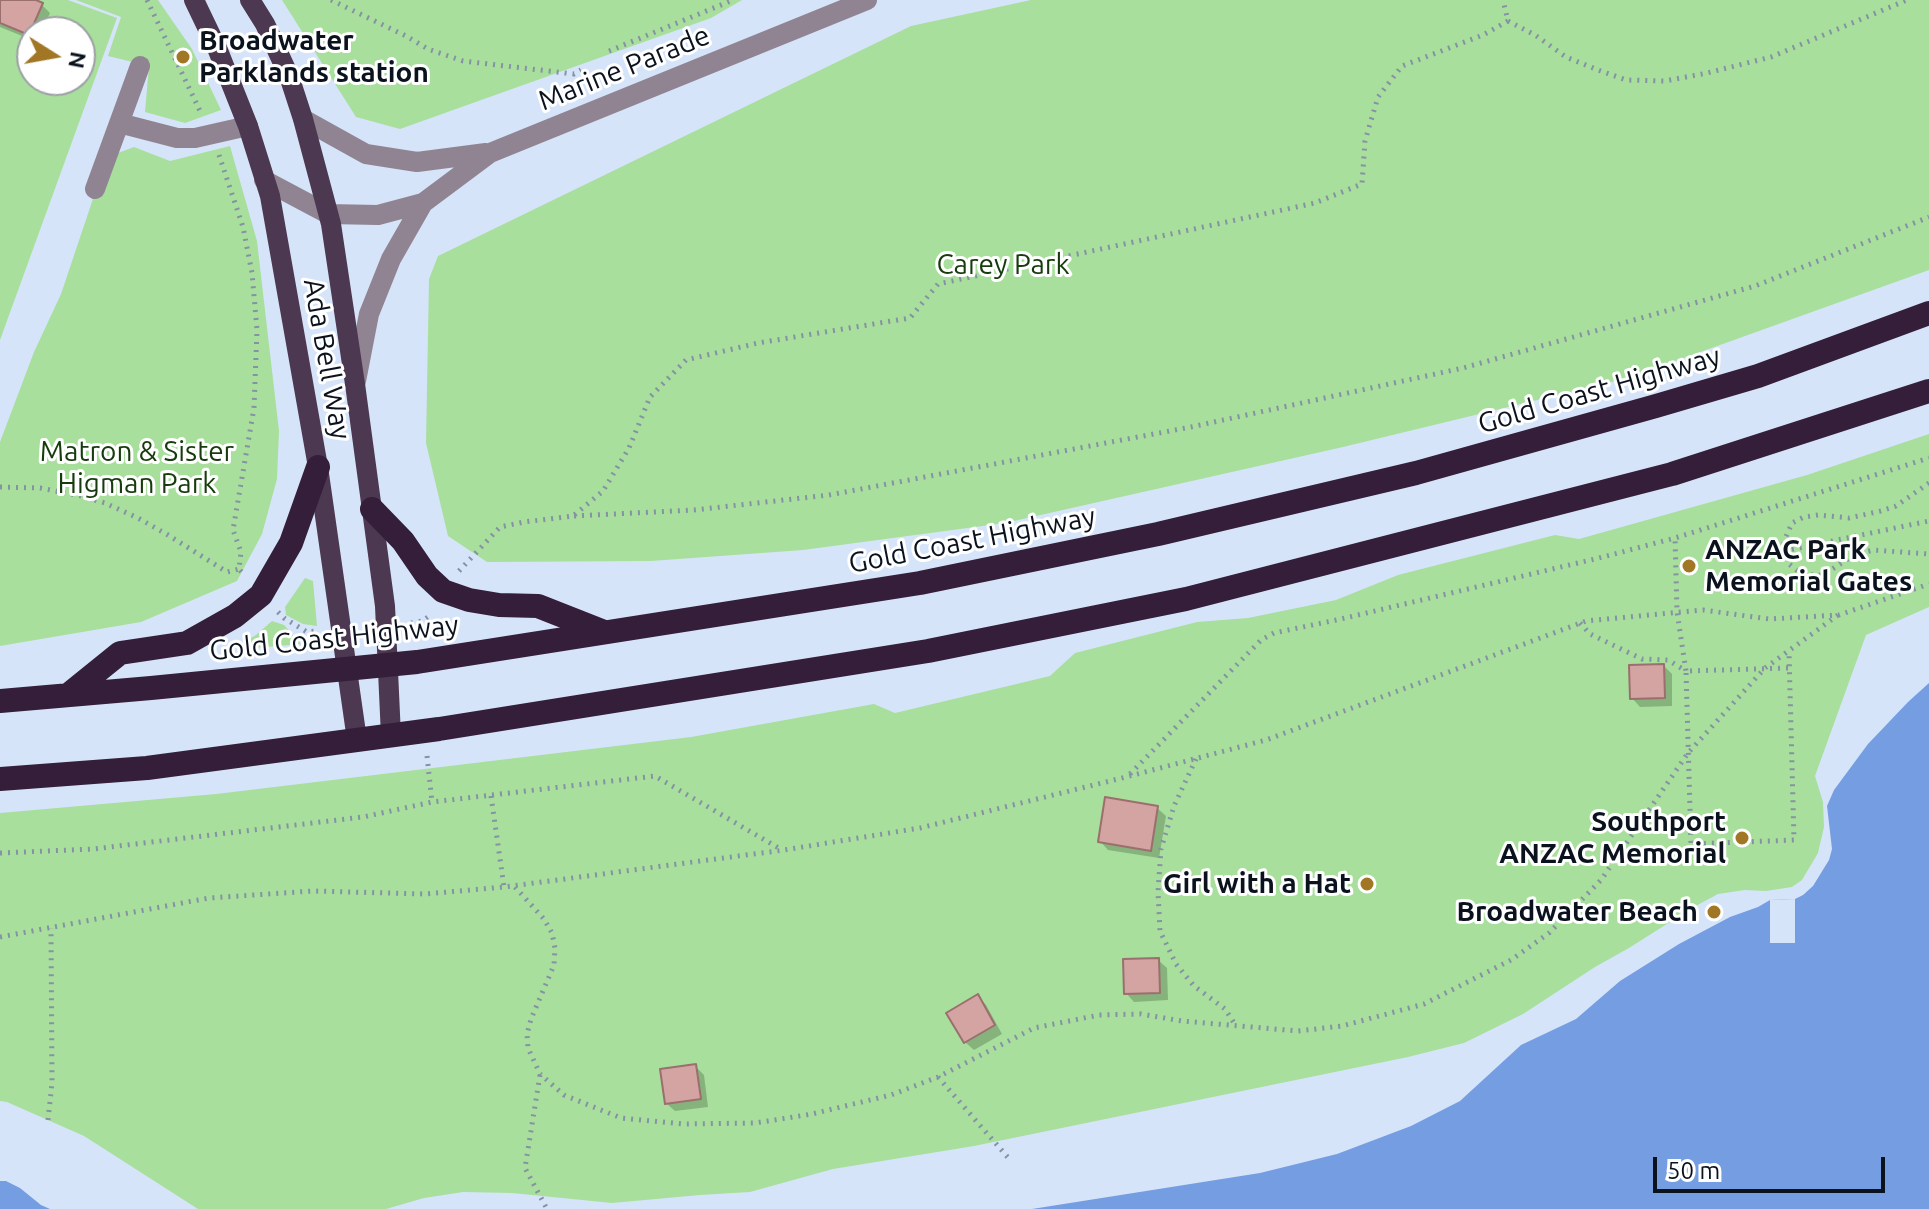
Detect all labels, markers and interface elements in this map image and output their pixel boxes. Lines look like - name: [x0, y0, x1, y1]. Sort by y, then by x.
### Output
- north arrow: [16, 16, 96, 96]
- street label: Marine Parade: [533, 18, 715, 118]
- place label: Broadwater Parklands station: [199, 24, 429, 90]
- marker: Broadwater Parklands station: [174, 48, 192, 66]
- text: N: [64, 50, 92, 71]
- park label: Carey Park: [936, 248, 1070, 282]
- street label: Ada Bell Way: [296, 276, 358, 442]
- street label: Gold Coast Highway: [1474, 339, 1724, 441]
- park label: Matron & Sister Higman Park: [40, 435, 234, 501]
- street label: Gold Coast Highway: [846, 500, 1098, 580]
- place label: ANZAC Park Memorial Gates: [1705, 533, 1912, 599]
- marker: ANZAC Park Memorial Gates: [1680, 557, 1698, 575]
- street label: Gold Coast Highway: [208, 608, 460, 668]
- place label: Southport ANZAC Memorial: [1499, 805, 1726, 871]
- marker: Southport ANZAC Memorial: [1733, 829, 1751, 847]
- place label: Girl with a Hat: [1163, 867, 1351, 901]
- marker: Girl with a Hat: [1358, 875, 1376, 893]
- place label: Broadwater Beach: [1457, 895, 1698, 929]
- marker: Broadwater Beach: [1705, 903, 1723, 921]
- scale bar: [1657, 1141, 1889, 1191]
- text: 50 m: [1667, 1157, 1720, 1184]

